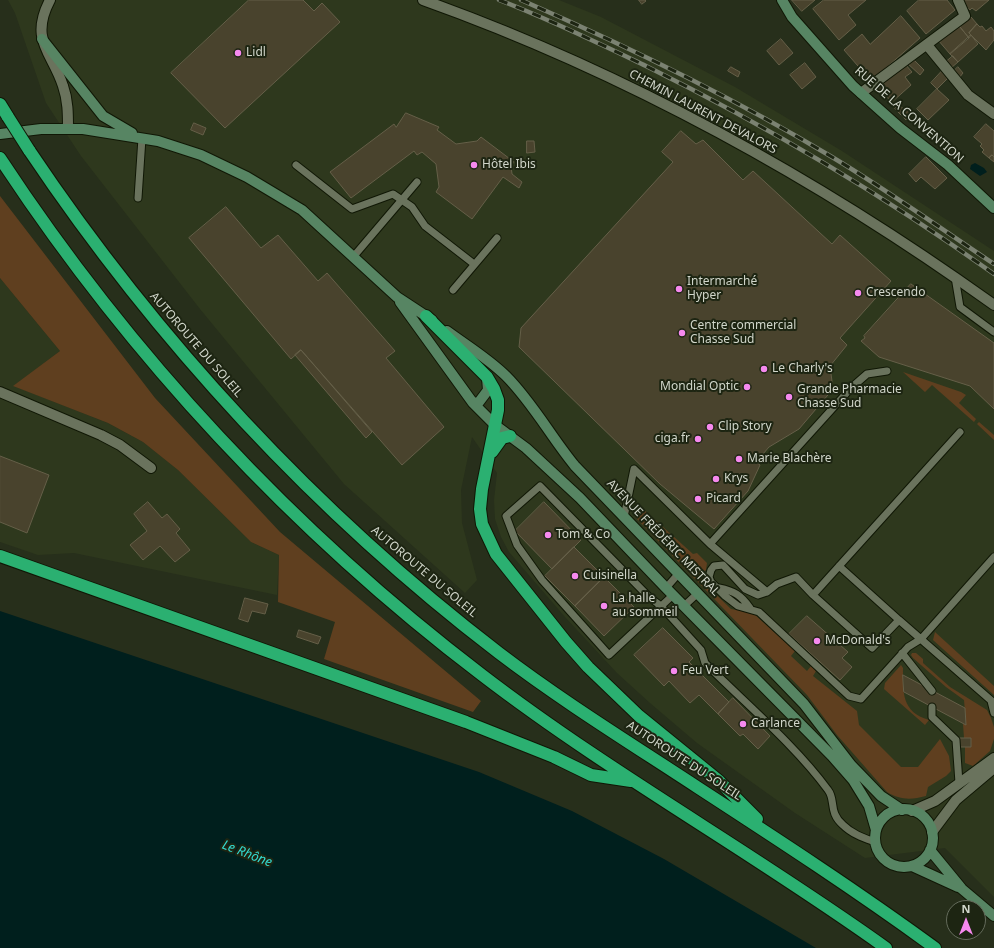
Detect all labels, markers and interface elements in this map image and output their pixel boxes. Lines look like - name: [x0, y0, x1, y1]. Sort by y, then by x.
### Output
- place label: Lidl: [246, 46, 266, 60]
- marker: Lidl: [233, 48, 243, 58]
- street label: RUE DE LA CONVENTION: [852, 64, 966, 166]
- street label: CHEMIN LAURENT DEVALORS: [627, 67, 779, 157]
- place label: Hôtel Ibis: [482, 158, 536, 172]
- marker: Hôtel Ibis: [469, 160, 479, 170]
- place label: Intermarché Hyper: [687, 275, 757, 303]
- marker: Intermarché Hyper: [674, 284, 684, 294]
- place label: Crescendo: [866, 286, 925, 300]
- marker: Crescendo: [853, 288, 863, 298]
- street label: AUTOROUTE DU SOLEIL: [147, 290, 245, 400]
- place label: Centre commercial Chasse Sud: [690, 319, 796, 347]
- marker: Centre commercial Chasse Sud: [677, 328, 687, 338]
- place label: Le Charly's: [772, 362, 833, 376]
- marker: Le Charly's: [759, 364, 769, 374]
- place label: Mondial Optic: [660, 380, 739, 394]
- marker: Mondial Optic: [742, 382, 752, 392]
- place label: Grande Pharmacie Chasse Sud: [797, 383, 902, 411]
- marker: Grande Pharmacie Chasse Sud: [784, 392, 794, 402]
- place label: Clip Story: [718, 420, 772, 434]
- marker: Clip Story: [705, 422, 715, 432]
- place label: ciga.fr: [655, 432, 690, 446]
- marker: ciga.fr: [693, 434, 703, 444]
- place label: Marie Blachère: [747, 452, 832, 466]
- marker: Marie Blachère: [734, 454, 744, 464]
- place label: Krys: [724, 472, 748, 486]
- marker: Krys: [711, 474, 721, 484]
- street label: AVENUE FRÉDÉRIC MISTRAL: [603, 477, 723, 599]
- place label: Picard: [706, 492, 741, 506]
- marker: Picard: [693, 494, 703, 504]
- street label: AUTOROUTE DU SOLEIL: [368, 523, 480, 621]
- place label: Tom & Co: [556, 528, 610, 542]
- marker: Tom & Co: [543, 530, 553, 540]
- place label: Cuisinella: [583, 569, 637, 583]
- marker: Cuisinella: [570, 571, 580, 581]
- place label: La halle au sommeil: [612, 592, 678, 620]
- marker: La halle au sommeil: [599, 601, 609, 611]
- place label: McDonald's: [825, 634, 890, 648]
- marker: McDonald's: [812, 636, 822, 646]
- place label: Feu Vert: [682, 664, 729, 678]
- marker: Feu Vert: [669, 666, 679, 676]
- place label: Carlance: [751, 717, 800, 731]
- street label: AUTOROUTE DU SOLEIL: [624, 718, 744, 804]
- marker: Carlance: [738, 719, 748, 729]
- water label: Le Rhône: [220, 837, 274, 871]
- north arrow: [946, 900, 986, 940]
- text: N: [962, 901, 970, 916]

